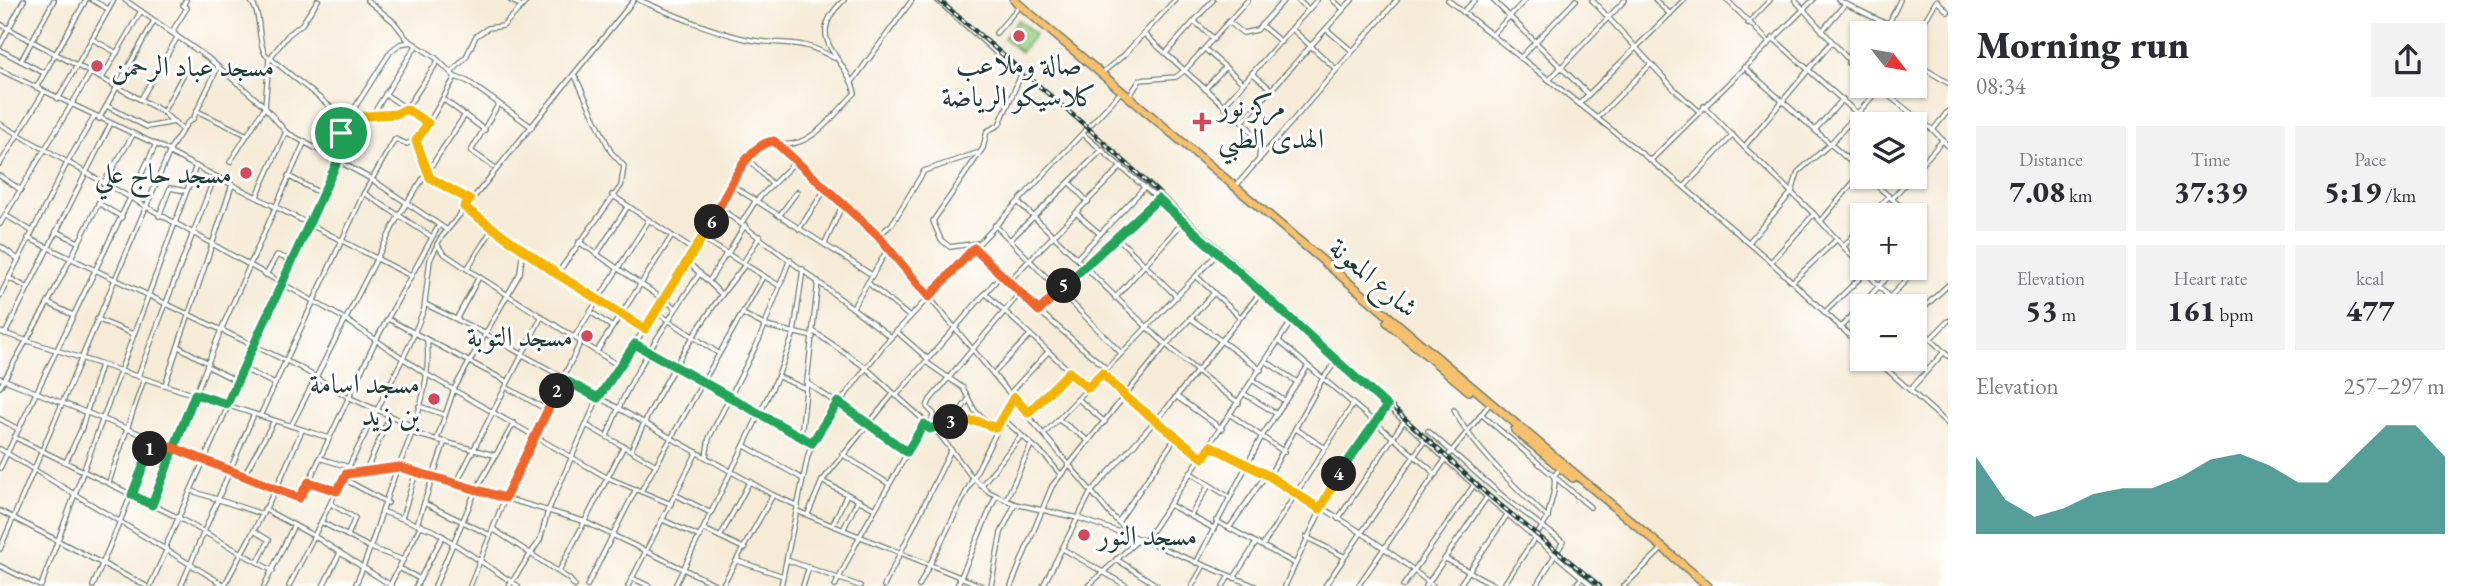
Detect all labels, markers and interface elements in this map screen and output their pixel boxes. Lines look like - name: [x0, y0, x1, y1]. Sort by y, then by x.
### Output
- text: Morning run: [1976, 20, 2189, 69]
- north arrow: [1850, 21, 1927, 98]
- map controls: [1850, 21, 1927, 371]
- button: share: [2371, 23, 2445, 97]
- marker: صالة وملاعب كلاسيكو الرياضة: [1011, 28, 1027, 44]
- place label: صالة وملاعب كلاسيكو الرياضة: [941, 46, 1097, 114]
- place label: مسجد عباد الرحمن: [111, 48, 274, 85]
- marker: مسجد عباد الرحمن: [89, 58, 105, 74]
- text: 08:34: [1976, 71, 2026, 101]
- place label: مركز نور الهدى الطبي: [1215, 88, 1324, 165]
- pin: [311, 103, 371, 163]
- marker: مركز نور الهدى الطبي: [1192, 112, 1212, 132]
- button: layers: [1850, 112, 1927, 189]
- icon: arrive: [322, 114, 360, 152]
- text: Distance: [2019, 147, 2083, 172]
- text: Time: [2191, 147, 2230, 172]
- text: Pace: [2354, 147, 2386, 172]
- place label: مسجد حاج علي: [94, 155, 232, 200]
- marker: مسجد حاج علي: [238, 165, 254, 181]
- text: 7.08: [2009, 172, 2065, 211]
- text: 37:39: [2174, 172, 2247, 211]
- text: 5:19: [2324, 172, 2381, 211]
- text: km: [2065, 183, 2093, 208]
- text: /km: [2381, 183, 2416, 208]
- button: +: [1850, 203, 1927, 280]
- pin: 6: [694, 204, 730, 240]
- text: 6: [706, 209, 717, 234]
- street label: شارع المعونة: [1318, 229, 1426, 329]
- text: Elevation: [2017, 266, 2085, 291]
- text: Heart rate: [2174, 266, 2247, 291]
- text: kcal: [2356, 266, 2384, 291]
- pin: 5: [1046, 268, 1082, 304]
- text: 5: [1058, 273, 1069, 298]
- text: 53: [2025, 291, 2058, 330]
- text: 161: [2167, 291, 2216, 330]
- text: 477: [2346, 291, 2394, 330]
- button: −: [1850, 294, 1927, 371]
- text: m: [2058, 302, 2076, 327]
- text: bpm: [2216, 302, 2254, 327]
- place label: مسجد التوبة: [467, 318, 573, 354]
- marker: مسجد التوبة: [579, 328, 595, 344]
- place label: مسجد اسامة بن زيد: [310, 365, 420, 433]
- text: Elevation: [1976, 371, 2059, 401]
- text: 257–297 m: [2344, 371, 2445, 401]
- pin: 2: [540, 374, 574, 408]
- text: 2: [551, 378, 562, 403]
- marker: مسجد اسامة بن زيد: [426, 391, 442, 407]
- pin: 3: [934, 404, 968, 440]
- text: 3: [945, 409, 956, 434]
- pin: 1: [132, 432, 168, 466]
- text: 1: [144, 436, 155, 461]
- pin: 4: [1322, 456, 1356, 491]
- text: 4: [1333, 461, 1344, 486]
- place label: مسجد النور: [1095, 517, 1197, 553]
- marker: مسجد النور: [1076, 527, 1092, 543]

